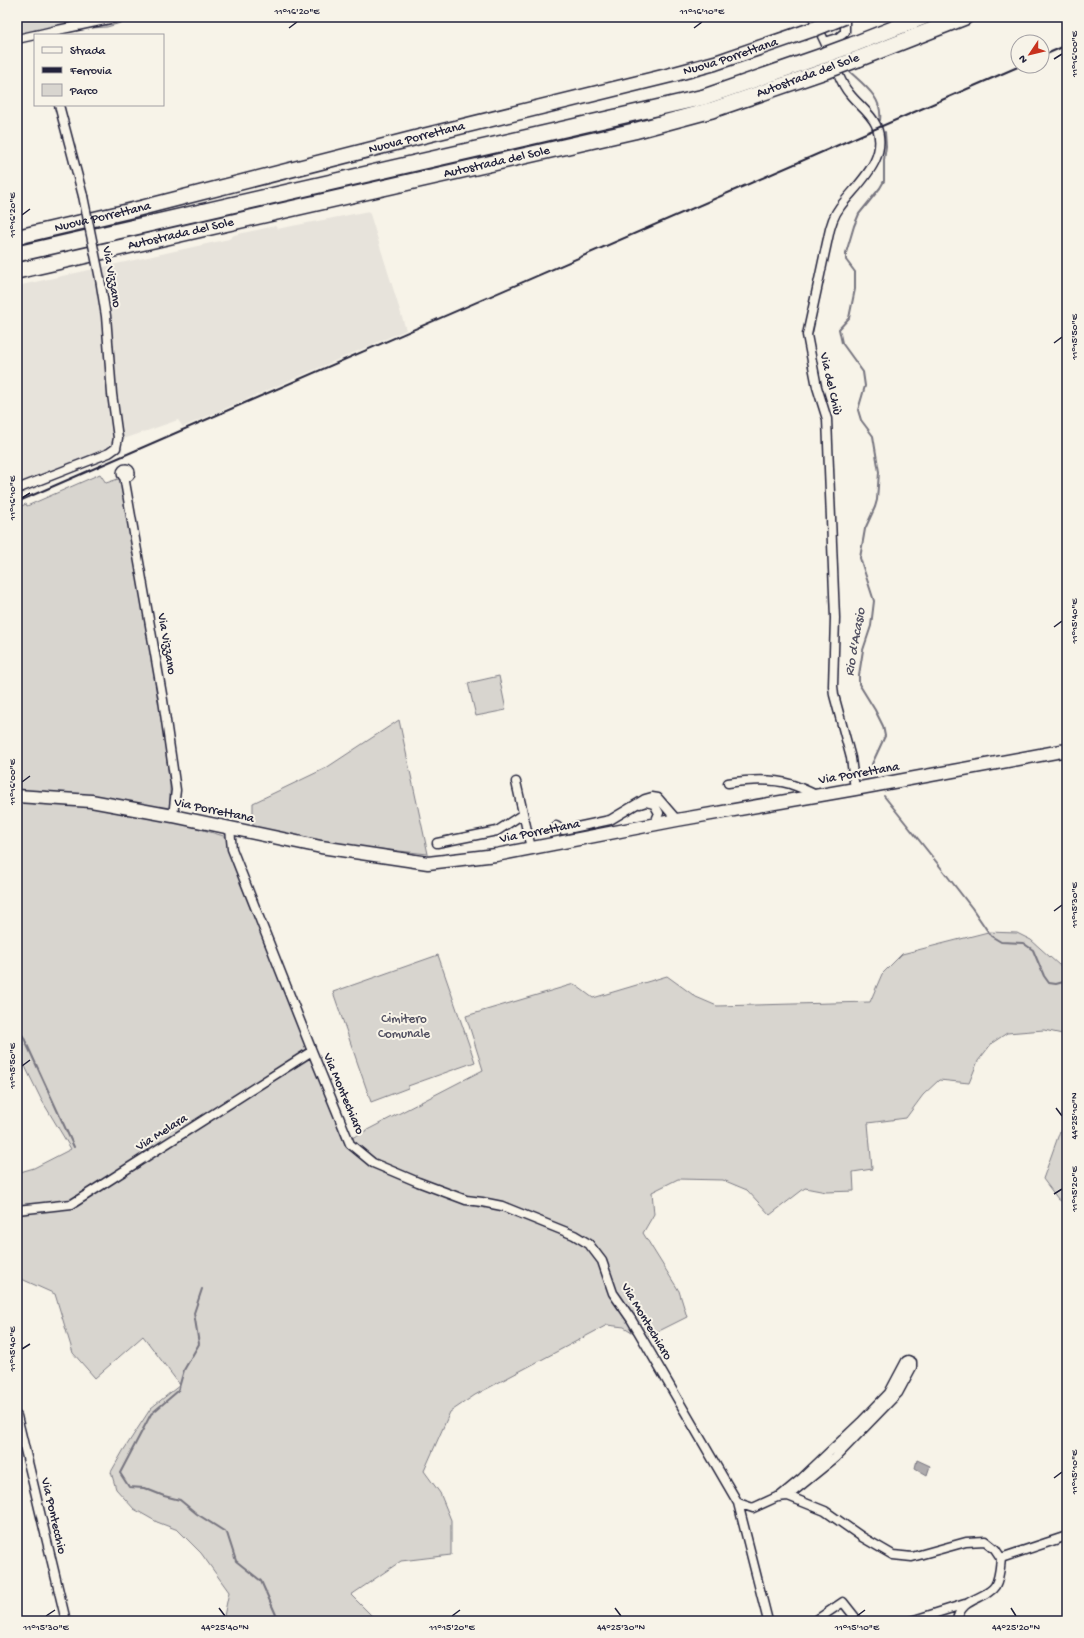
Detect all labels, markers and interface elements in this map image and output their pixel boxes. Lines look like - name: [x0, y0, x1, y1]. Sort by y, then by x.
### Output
- text: 11°16'20"E: [273, 6, 320, 18]
- text: 11°16'10"E: [679, 6, 725, 18]
- text: 11°16'00"E: [1069, 30, 1081, 78]
- legend: [34, 34, 164, 106]
- street label: Nuova Porrettana: [682, 34, 780, 79]
- north arrow: [1010, 34, 1050, 74]
- text: Strada: [70, 45, 105, 59]
- street label: Autostrada del Sole: [755, 50, 862, 102]
- text: N: [1016, 52, 1030, 65]
- text: Ferrovia: [69, 65, 112, 79]
- text: Parco: [69, 85, 98, 99]
- street label: Nuova Porrettana: [367, 118, 467, 157]
- street label: Autostrada del Sole: [442, 143, 552, 181]
- text: 11°16'20"E: [7, 192, 19, 239]
- street label: Nuova Porrettana: [53, 198, 153, 236]
- street label: Autostrada del Sole: [126, 214, 236, 253]
- street label: Via Vizzano: [98, 244, 124, 309]
- text: 11°15'50"E: [1069, 313, 1081, 361]
- street label: Via del Chiù: [815, 350, 844, 417]
- text: 11°16'10"E: [7, 475, 19, 521]
- text: 11°15'40"E: [1069, 598, 1081, 645]
- water label: Rio d'Acasio: [842, 606, 870, 677]
- street label: Via Vizzano: [153, 611, 179, 676]
- text: 11°16'00"E: [7, 758, 19, 806]
- street label: Via Porrettana: [817, 759, 901, 789]
- street label: Via Porrettana: [172, 795, 256, 827]
- street label: Via Porrettana: [498, 817, 582, 847]
- text: 11°15'30"E: [1069, 881, 1081, 929]
- park label: Cimitero Comunale: [378, 1012, 430, 1042]
- text: 11°15'50"E: [7, 1042, 19, 1090]
- street label: Via Montechiaro: [319, 1050, 367, 1137]
- text: 44°25'10"N: [1069, 1092, 1081, 1140]
- street label: Via Melara: [133, 1111, 191, 1155]
- text: 11°15'20"E: [1069, 1166, 1081, 1213]
- street label: Via Montechiaro: [617, 1280, 675, 1363]
- text: 11°15'40"E: [7, 1326, 19, 1373]
- text: 11°15'10"E: [1069, 1449, 1081, 1495]
- street label: Via Pontecchio: [37, 1475, 69, 1556]
- text: 11°15'30"E: [22, 1622, 70, 1634]
- text: 44°25'40"N: [201, 1622, 249, 1634]
- text: 11°15'20"E: [428, 1622, 475, 1634]
- text: 44°25'30"N: [597, 1622, 646, 1634]
- text: 11°15'10"E: [834, 1622, 880, 1634]
- text: 44°25'20"N: [992, 1622, 1040, 1634]

